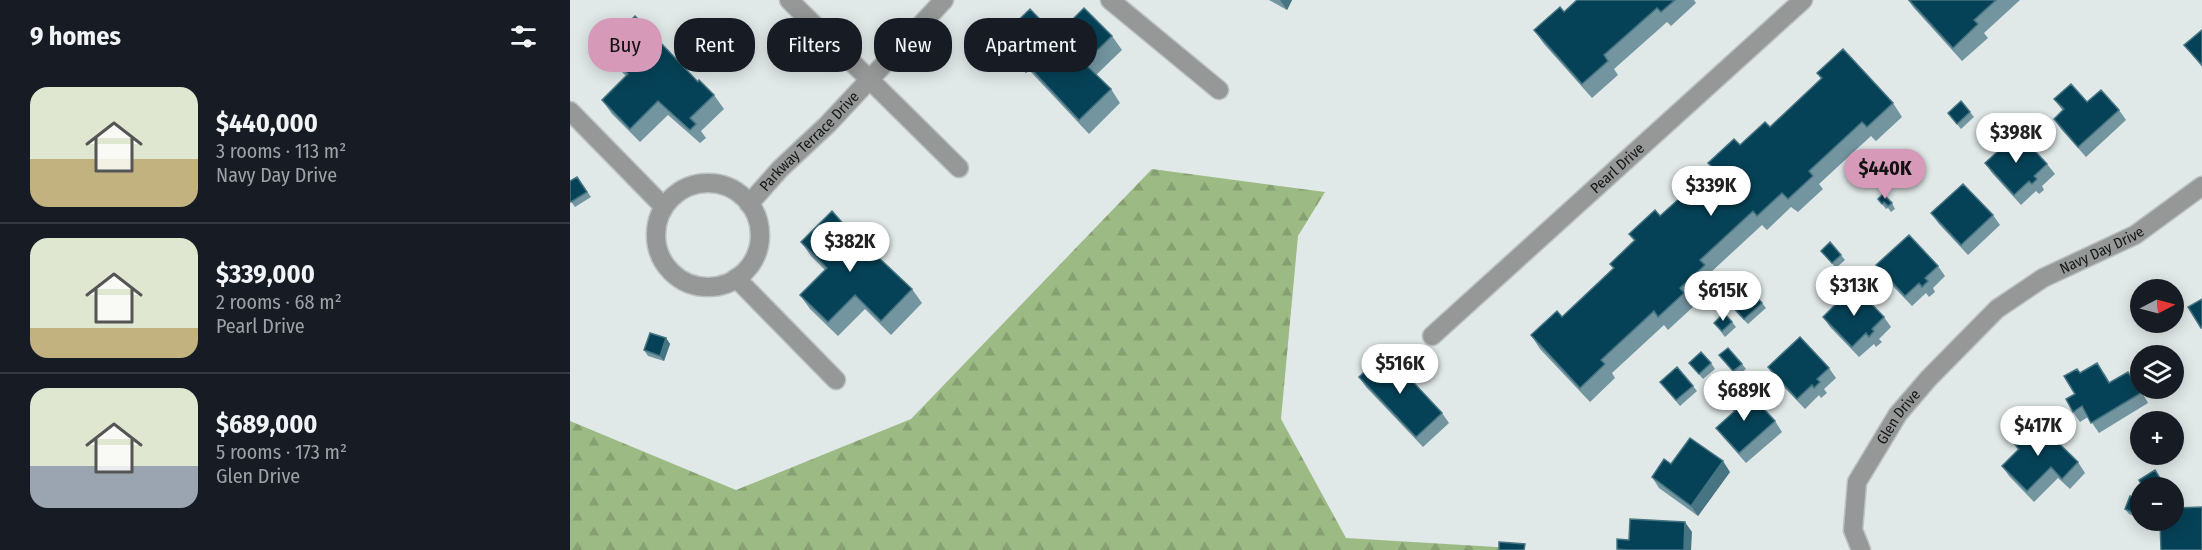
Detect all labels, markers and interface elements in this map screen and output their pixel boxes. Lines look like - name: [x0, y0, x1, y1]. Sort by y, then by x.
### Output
- chip: Buy: [588, 18, 662, 72]
- chip: Rent: [674, 18, 755, 72]
- chip: Filters: [767, 18, 862, 72]
- chip: New: [874, 18, 952, 72]
- chip: Apartment: [964, 18, 1097, 72]
- icon: filters: [507, 20, 540, 53]
- text: 9 homes: [30, 21, 121, 52]
- street label: Parkway Terrace Drive: [756, 88, 863, 195]
- text: $440,000: [216, 108, 318, 139]
- icon: home: [78, 111, 150, 183]
- pin: $398K: [1974, 113, 2058, 164]
- text: $398K: [1990, 120, 2042, 144]
- text: 3 rooms · 113 m²: [216, 139, 346, 163]
- street label: Pearl Drive: [1587, 139, 1648, 197]
- pin: $440K: [1843, 149, 1927, 200]
- text: $440K: [1858, 156, 1912, 180]
- text: Navy Day Drive: [216, 163, 337, 187]
- pin: $339K: [1669, 166, 1753, 217]
- text: $339K: [1686, 173, 1736, 197]
- pin: $382K: [808, 222, 892, 273]
- street label: Navy Day Drive: [2057, 222, 2148, 278]
- text: $382K: [825, 229, 875, 253]
- text: $339,000: [216, 259, 315, 290]
- icon: home: [78, 262, 150, 334]
- pin: $313K: [1812, 266, 1896, 317]
- pin: $615K: [1681, 271, 1765, 322]
- text: $313K: [1830, 273, 1878, 297]
- text: $615K: [1698, 278, 1748, 302]
- north arrow: [2130, 279, 2184, 333]
- map controls: [2130, 279, 2184, 531]
- text: 2 rooms · 68 m²: [216, 290, 342, 314]
- text: Pearl Drive: [216, 314, 305, 338]
- pin: $516K: [1358, 344, 1442, 395]
- button: layers: [2130, 345, 2184, 399]
- text: $516K: [1375, 351, 1425, 375]
- pin: $689K: [1702, 371, 1786, 422]
- text: $689K: [1718, 378, 1770, 402]
- street label: Glen Drive: [1873, 386, 1924, 447]
- pin: $417K: [1996, 406, 2080, 457]
- text: $689,000: [216, 409, 318, 440]
- button: +: [2130, 411, 2184, 465]
- icon: home: [78, 412, 150, 484]
- text: $417K: [2014, 413, 2062, 437]
- text: 5 rooms · 173 m²: [216, 440, 347, 464]
- text: Glen Drive: [216, 464, 300, 488]
- button: −: [2130, 477, 2184, 531]

